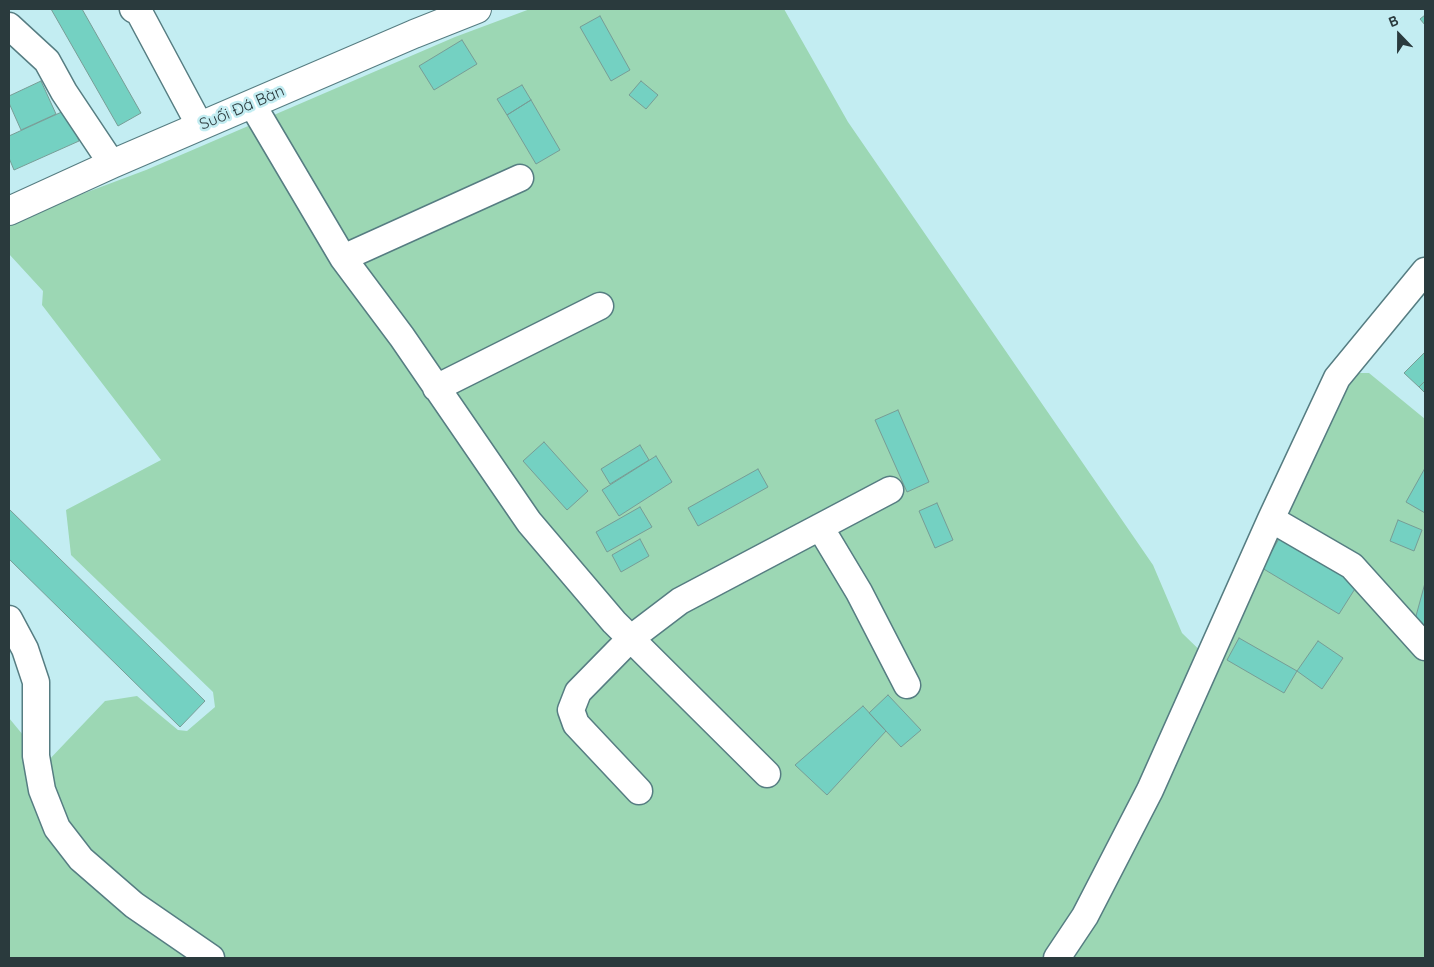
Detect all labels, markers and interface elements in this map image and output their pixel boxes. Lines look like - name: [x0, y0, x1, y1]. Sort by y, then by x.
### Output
- north arrow: [1374, 10, 1424, 60]
- text: B: [1386, 11, 1401, 31]
- street label: Suối Đá Bàn: [197, 81, 287, 135]

